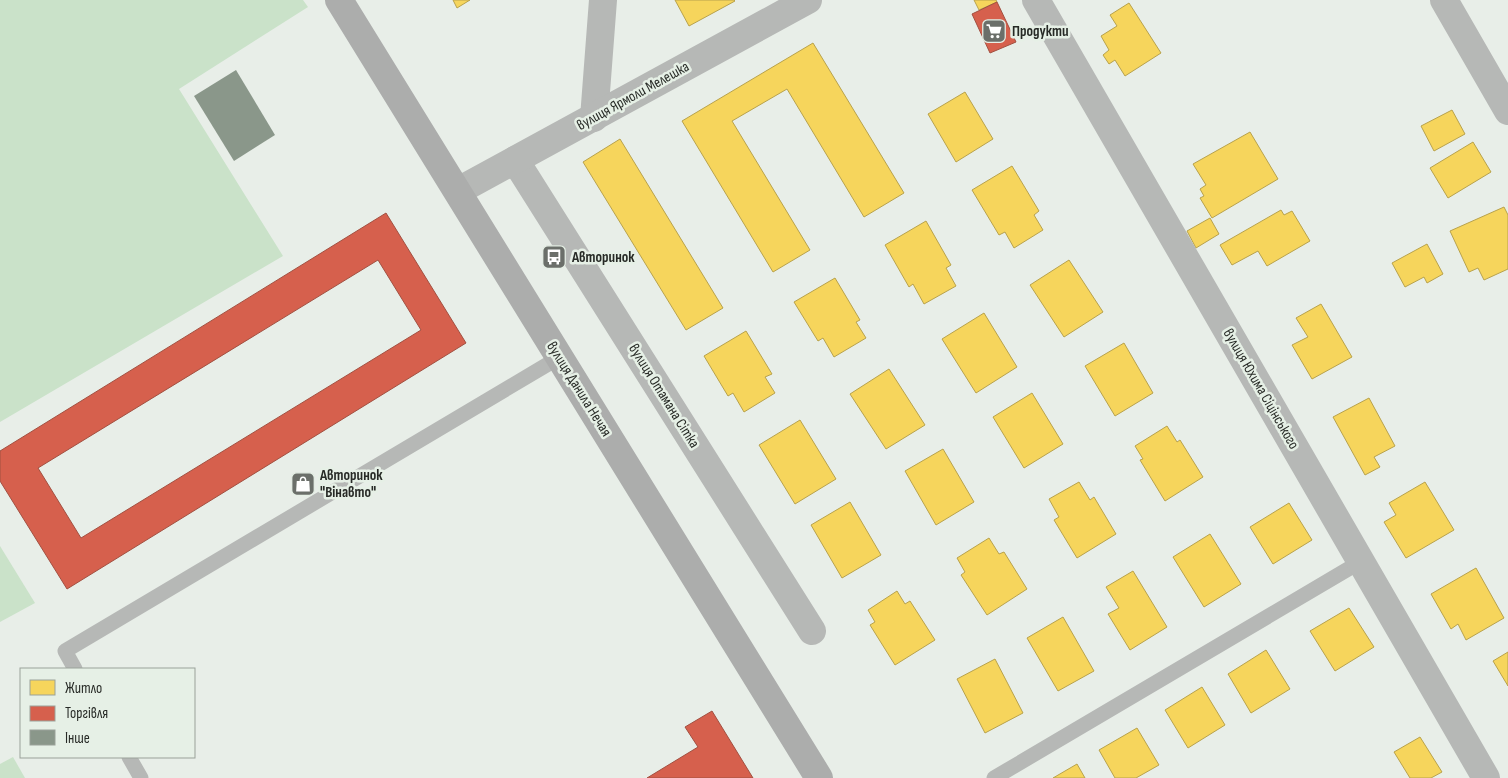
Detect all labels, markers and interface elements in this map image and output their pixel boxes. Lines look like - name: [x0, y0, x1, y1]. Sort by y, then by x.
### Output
- supermarket icon: Продукти: [981, 18, 1007, 44]
- place label: Продукти: [1012, 22, 1069, 41]
- street label: вулиця Ярмоли Мелешка: [573, 57, 693, 135]
- bus stop icon: Авторинок: [541, 244, 567, 270]
- place label: Авторинок: [571, 248, 635, 267]
- street label: вулиця Юхима Сіцінського: [1219, 325, 1303, 453]
- street label: вулиця Данила Нечая: [542, 338, 616, 440]
- street label: вулиця Отамана Сітка: [624, 340, 704, 452]
- place label: Авторинок "Вінавто": [319, 466, 383, 502]
- shop icon: Авторинок "Вінавто": [290, 471, 316, 497]
- legend: [20, 668, 195, 758]
- text: Житло: [65, 679, 102, 698]
- text: Торгівля: [65, 704, 108, 723]
- text: Інше: [65, 729, 90, 748]

